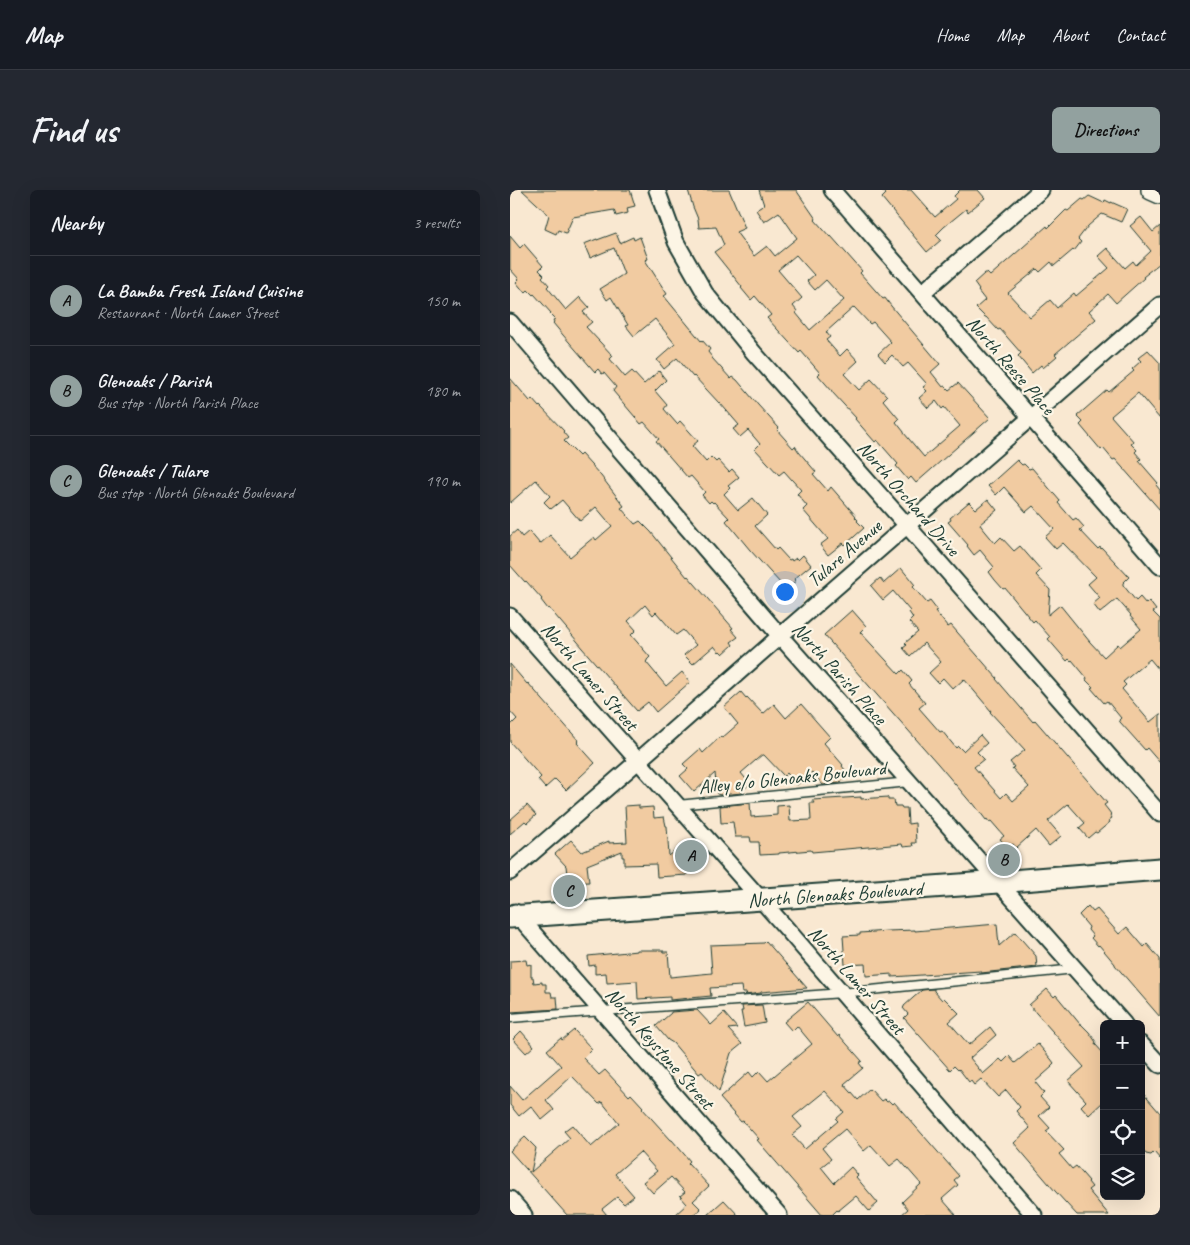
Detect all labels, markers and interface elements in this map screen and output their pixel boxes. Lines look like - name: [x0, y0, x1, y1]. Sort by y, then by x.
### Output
- text: Map: [25, 20, 62, 50]
- text: Home: [936, 24, 969, 46]
- text: Map: [997, 24, 1024, 46]
- text: About: [1052, 24, 1088, 46]
- text: Contact: [1116, 24, 1165, 46]
- button: Directions: [1052, 107, 1160, 153]
- text: Find us: [30, 108, 117, 153]
- text: Nearby: [50, 210, 103, 236]
- text: 3 results: [413, 213, 460, 233]
- text: La Bamba Fresh Island Cuisine: [97, 279, 302, 303]
- text: A: [62, 291, 70, 311]
- text: 150 m: [426, 291, 460, 311]
- text: Restaurant · North Lamer Street: [97, 303, 278, 323]
- street label: North Reese Place: [961, 311, 1061, 421]
- text: Glenoaks / Parish: [97, 369, 212, 393]
- text: B: [62, 381, 70, 401]
- text: 180 m: [426, 381, 460, 401]
- text: Bus stop · North Parish Place: [97, 393, 258, 413]
- street label: North Orchard Drive: [852, 436, 966, 562]
- text: Glenoaks / Tulare: [97, 459, 208, 483]
- text: C: [62, 471, 70, 491]
- text: 190 m: [426, 471, 460, 491]
- text: Bus stop · North Glenoaks Boulevard: [97, 483, 294, 503]
- street label: Tulare Avenue: [802, 513, 888, 593]
- your location: [772, 579, 798, 605]
- street label: North Lamer Street: [536, 617, 645, 738]
- street label: North Parish Place: [787, 617, 893, 731]
- street label: Alley e/o Glenoaks Boulevard: [697, 755, 890, 800]
- pin: A: [675, 837, 707, 875]
- pin: B: [988, 841, 1020, 879]
- pin: C: [553, 872, 585, 910]
- street label: North Glenoaks Boulevard: [747, 876, 926, 913]
- street label: North Lamer Street: [803, 921, 912, 1042]
- street label: North Keystone Street: [600, 982, 721, 1116]
- map controls: [1100, 1020, 1145, 1200]
- button: +: [1100, 1020, 1145, 1065]
- button: −: [1100, 1065, 1145, 1110]
- button: locate: [1100, 1110, 1145, 1155]
- button: layers: [1100, 1155, 1145, 1200]

